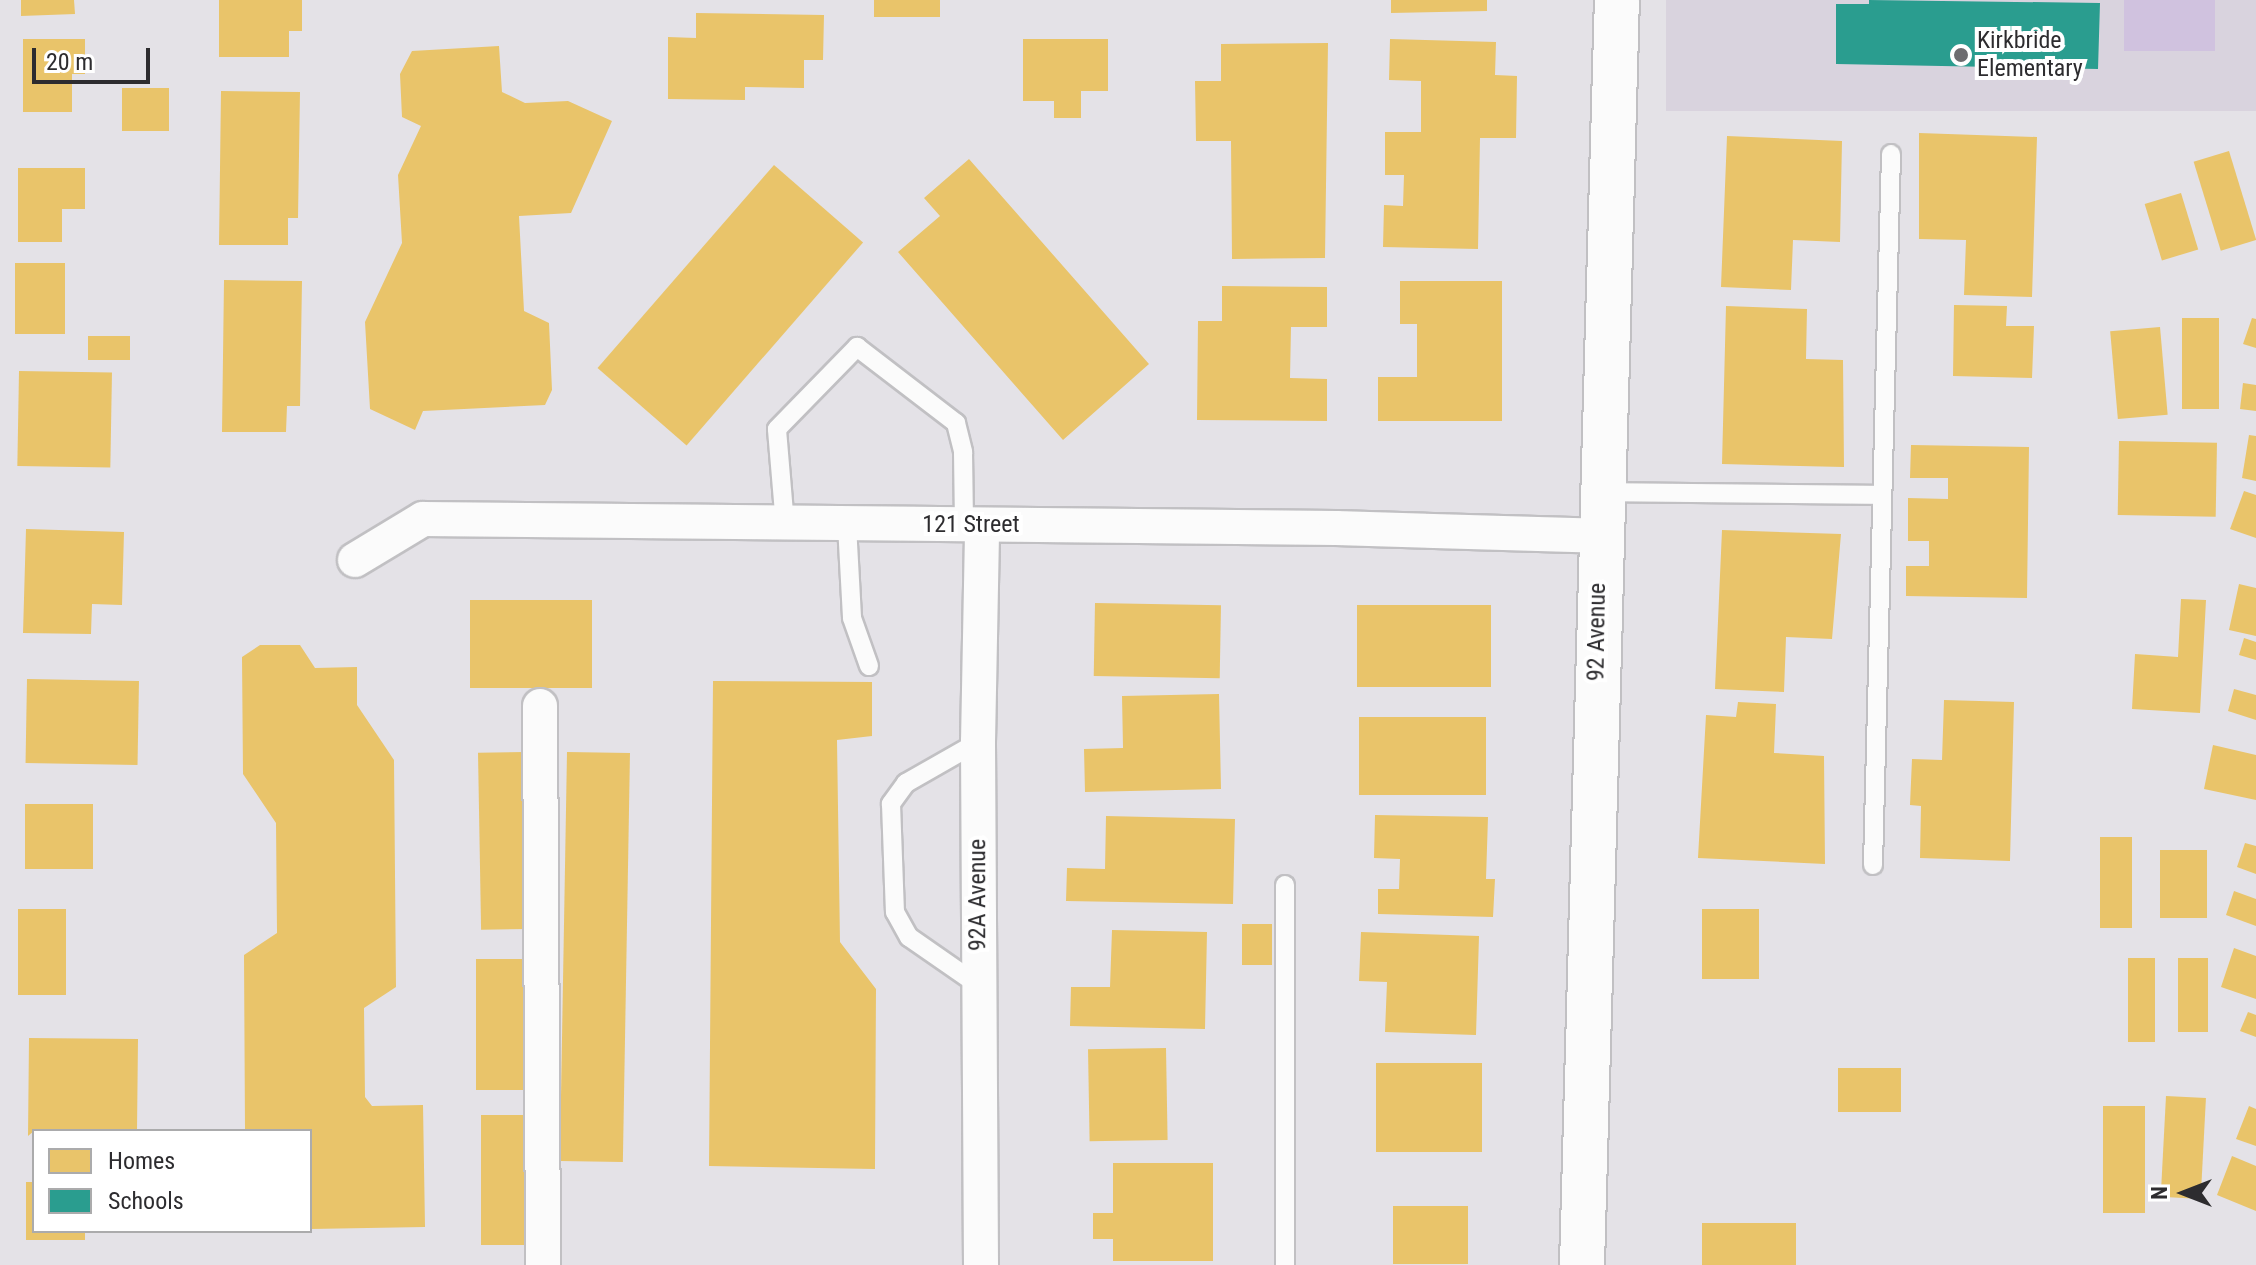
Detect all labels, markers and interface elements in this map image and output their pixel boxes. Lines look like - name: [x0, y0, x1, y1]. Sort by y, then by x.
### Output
- place label: Kirkbride Elementary: [1977, 27, 2083, 83]
- scale bar: [36, 32, 154, 82]
- marker: Kirkbride Elementary: [1952, 46, 1970, 64]
- text: 20 m: [46, 48, 93, 76]
- street label: 121 Street: [922, 511, 1020, 539]
- street label: 92 Avenue: [1582, 583, 1612, 681]
- street label: 92A Avenue: [964, 839, 992, 951]
- legend: [32, 1129, 312, 1233]
- text: Homes: [108, 1147, 175, 1175]
- north arrow: [2144, 1153, 2224, 1233]
- text: N: [2147, 1186, 2172, 1200]
- text: Schools: [108, 1187, 184, 1215]

